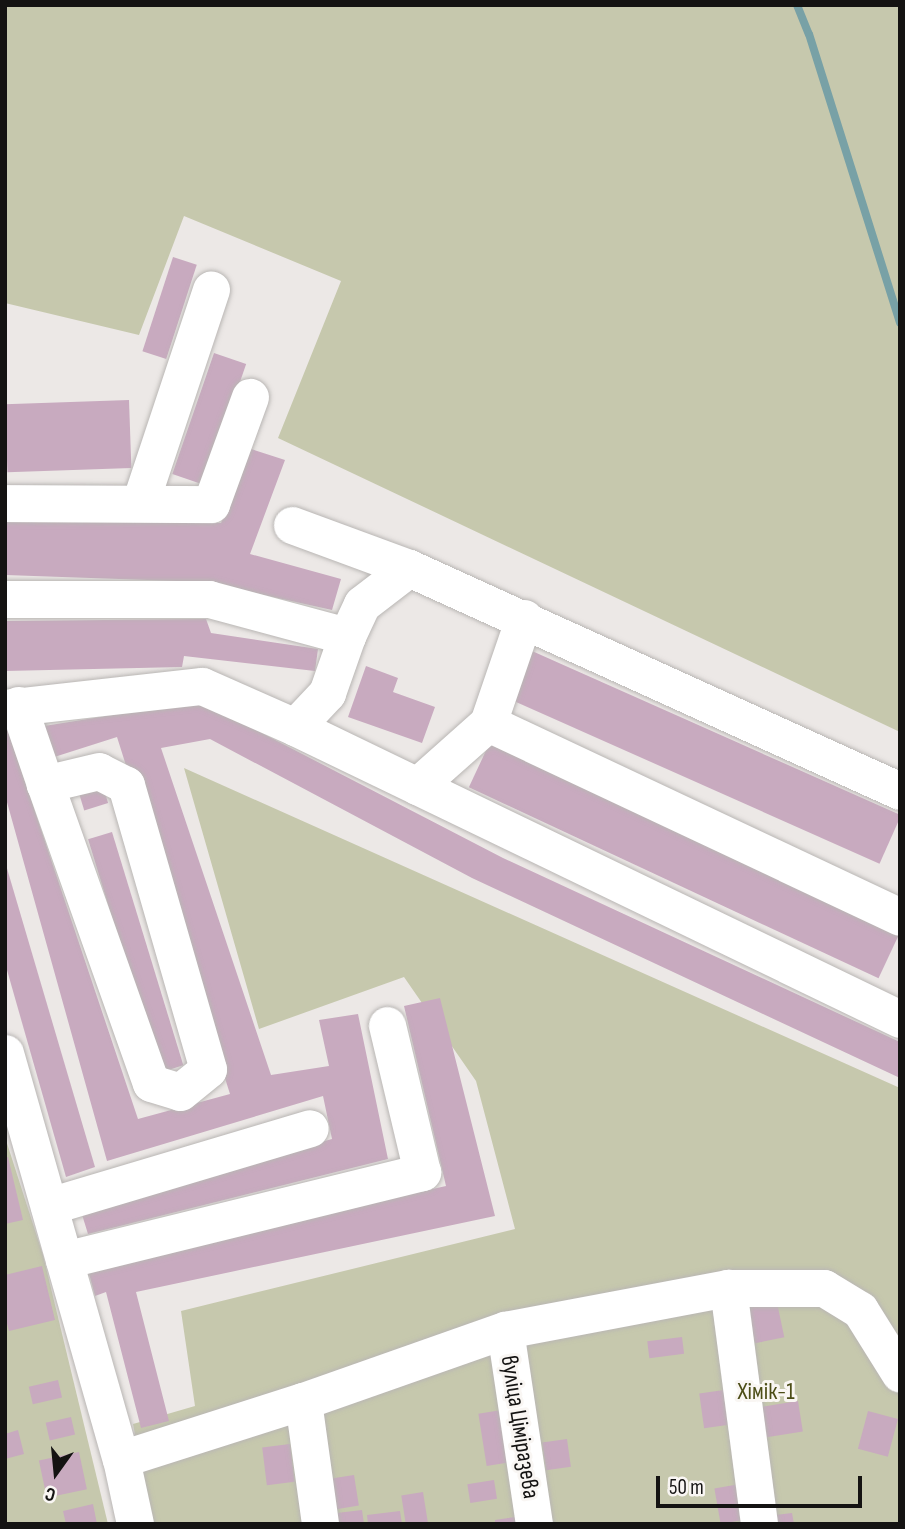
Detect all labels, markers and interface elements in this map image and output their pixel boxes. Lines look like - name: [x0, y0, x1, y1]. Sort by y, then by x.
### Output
- street label: вуліца Ціміразева: [494, 1353, 546, 1501]
- park label: Хімік-1: [737, 1378, 795, 1406]
- north arrow: [21, 1438, 91, 1508]
- scale bar: [660, 1462, 866, 1506]
- text: 50 m: [669, 1475, 704, 1500]
- text: С: [43, 1481, 58, 1506]

